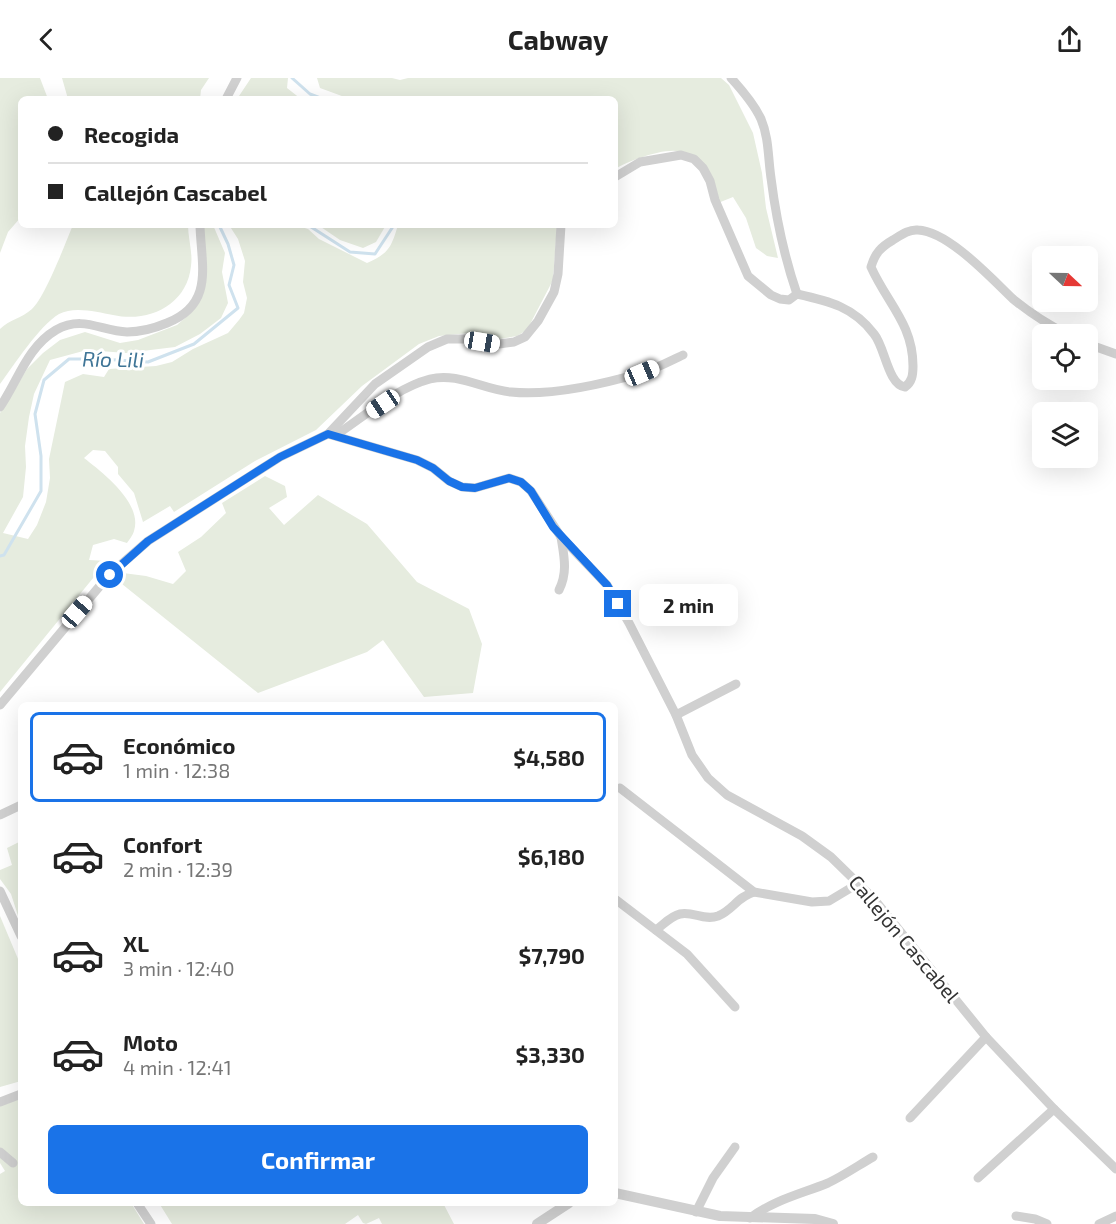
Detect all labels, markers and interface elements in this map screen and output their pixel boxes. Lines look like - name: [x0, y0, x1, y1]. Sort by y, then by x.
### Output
- icon: back: [30, 23, 63, 56]
- text: Cabway: [508, 23, 608, 55]
- icon: share: [1053, 23, 1086, 56]
- text: Recogida: [84, 121, 179, 147]
- text: Callejón Cascabel: [84, 179, 267, 205]
- north arrow: [1032, 246, 1098, 312]
- map controls: [1032, 246, 1098, 468]
- button: locate: [1032, 324, 1098, 390]
- car: [463, 330, 501, 354]
- water label: Río Lili: [82, 345, 144, 372]
- car: [622, 358, 662, 388]
- car: [363, 386, 403, 422]
- button: layers: [1032, 402, 1098, 468]
- route start: [96, 561, 123, 588]
- callout: 2 min: [639, 583, 738, 625]
- route end: [604, 590, 631, 617]
- car: [58, 593, 96, 631]
- text: 2 min: [663, 593, 714, 617]
- icon: car: [51, 730, 105, 784]
- text: Económico: [123, 732, 235, 758]
- text: $4,580: [513, 744, 585, 770]
- text: 1 min · 12:38: [123, 758, 230, 782]
- icon: car: [51, 829, 105, 883]
- text: Confort: [123, 831, 202, 857]
- text: $6,180: [518, 843, 585, 869]
- text: 2 min · 12:39: [123, 857, 233, 881]
- street label: Callejón Cascabel: [845, 870, 965, 1007]
- icon: car: [51, 928, 105, 982]
- text: XL: [123, 930, 149, 956]
- text: $7,790: [518, 942, 585, 968]
- text: 3 min · 12:40: [123, 956, 235, 980]
- icon: car: [51, 1027, 105, 1081]
- text: Moto: [123, 1029, 178, 1055]
- text: $3,330: [516, 1041, 585, 1067]
- text: 4 min · 12:41: [123, 1055, 232, 1079]
- button: Confirmar: [48, 1125, 588, 1194]

